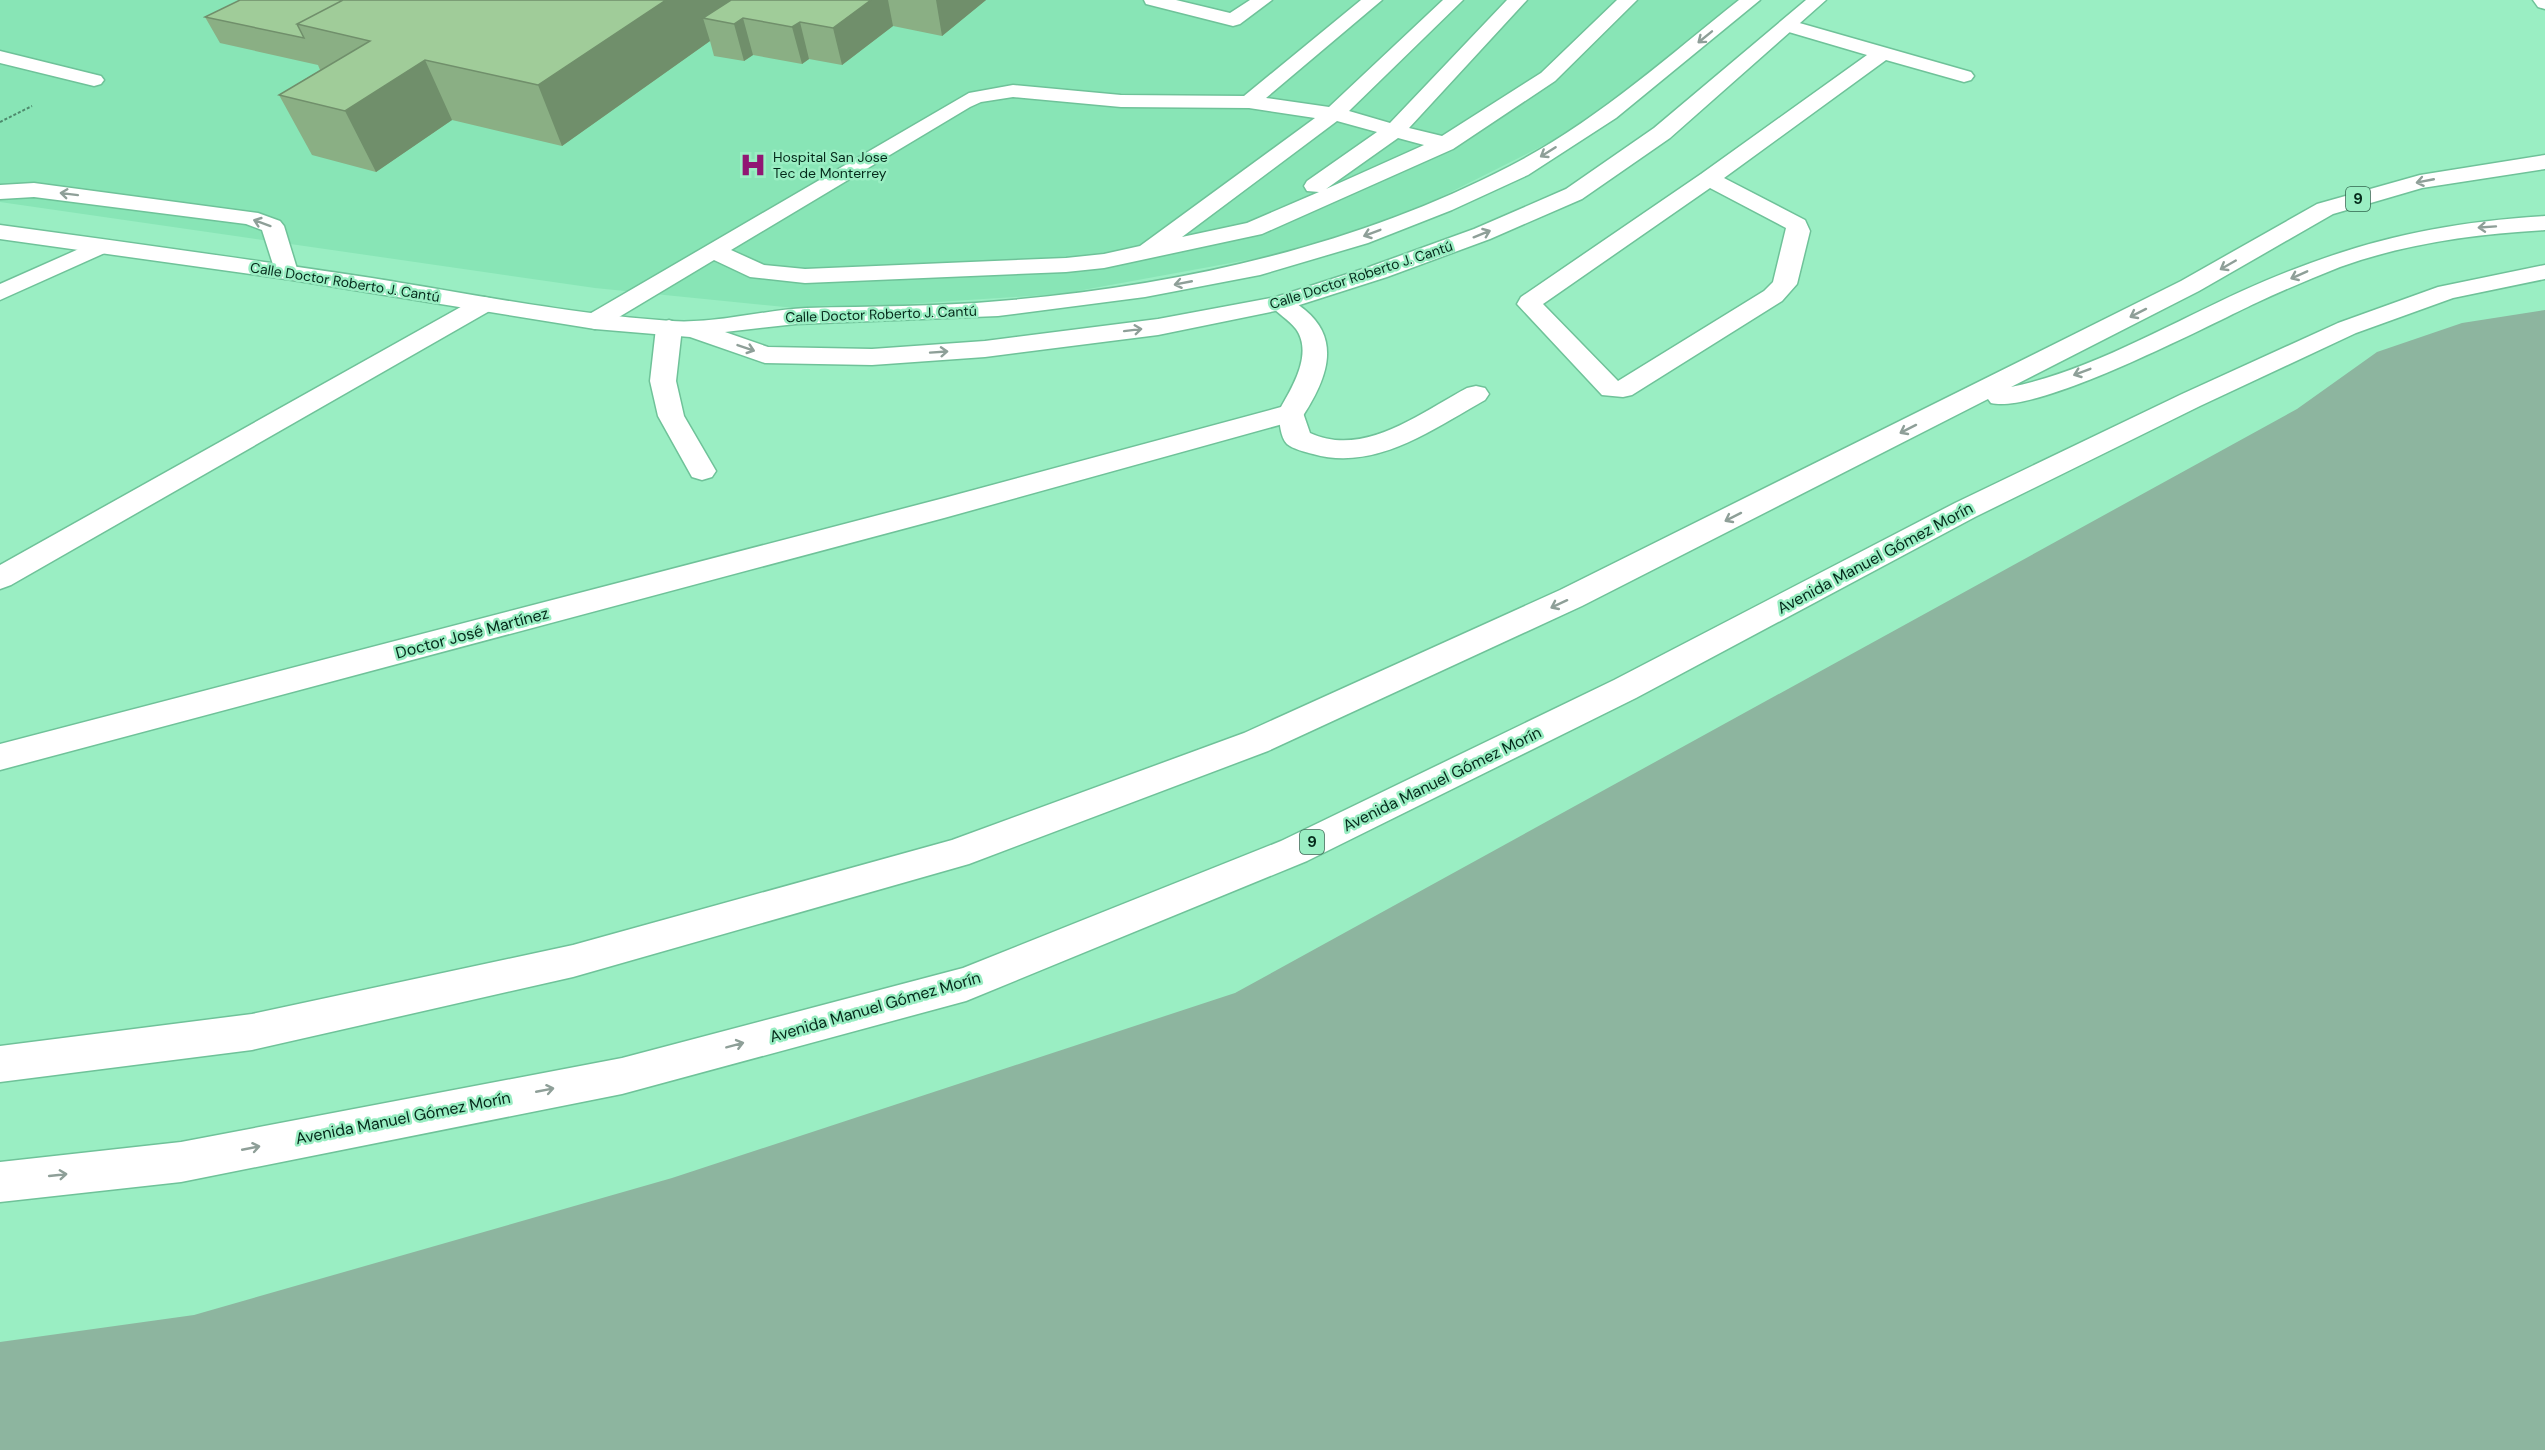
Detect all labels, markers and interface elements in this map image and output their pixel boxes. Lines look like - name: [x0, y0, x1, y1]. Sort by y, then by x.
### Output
- one-way arrow: [1698, 30, 1714, 43]
- one-way arrow: [1541, 146, 1557, 158]
- place label: Hospital San Jose Tec de Monterrey: [773, 148, 888, 182]
- hospital icon: Hospital San Jose Tec de Monterrey: [738, 150, 768, 180]
- one-way arrow: [2416, 176, 2435, 187]
- road number: 9: [2346, 187, 2370, 211]
- one-way arrow: [60, 189, 80, 200]
- one-way arrow: [253, 216, 272, 227]
- one-way arrow: [2477, 221, 2497, 232]
- one-way arrow: [1363, 228, 1381, 239]
- one-way arrow: [1472, 228, 1491, 239]
- street label: Calle Doctor Roberto J. Cantú: [1267, 237, 1455, 313]
- street label: Calle Doctor Roberto J. Cantú: [249, 258, 441, 306]
- one-way arrow: [2220, 259, 2237, 271]
- one-way arrow: [2290, 270, 2308, 281]
- one-way arrow: [1174, 278, 1194, 289]
- street label: Calle Doctor Roberto J. Cantú: [785, 302, 977, 326]
- one-way arrow: [2129, 307, 2147, 319]
- one-way arrow: [1123, 325, 1143, 336]
- one-way arrow: [736, 344, 755, 355]
- one-way arrow: [929, 346, 949, 357]
- one-way arrow: [2074, 367, 2092, 378]
- one-way arrow: [1899, 424, 1917, 436]
- street label: Avenida Manuel Gómez Morín: [1774, 497, 1976, 619]
- one-way arrow: [1725, 511, 1743, 523]
- one-way arrow: [1550, 598, 1568, 610]
- street label: Doctor José Martínez: [393, 602, 551, 664]
- street label: Avenida Manuel Gómez Morín: [1339, 722, 1545, 836]
- road number: 9: [1300, 830, 1324, 854]
- street label: Avenida Manuel Gómez Morín: [767, 967, 983, 1047]
- one-way arrow: [725, 1039, 744, 1051]
- one-way arrow: [535, 1084, 555, 1095]
- street label: Avenida Manuel Gómez Morín: [294, 1087, 512, 1149]
- one-way arrow: [241, 1142, 260, 1153]
- one-way arrow: [48, 1170, 68, 1181]

